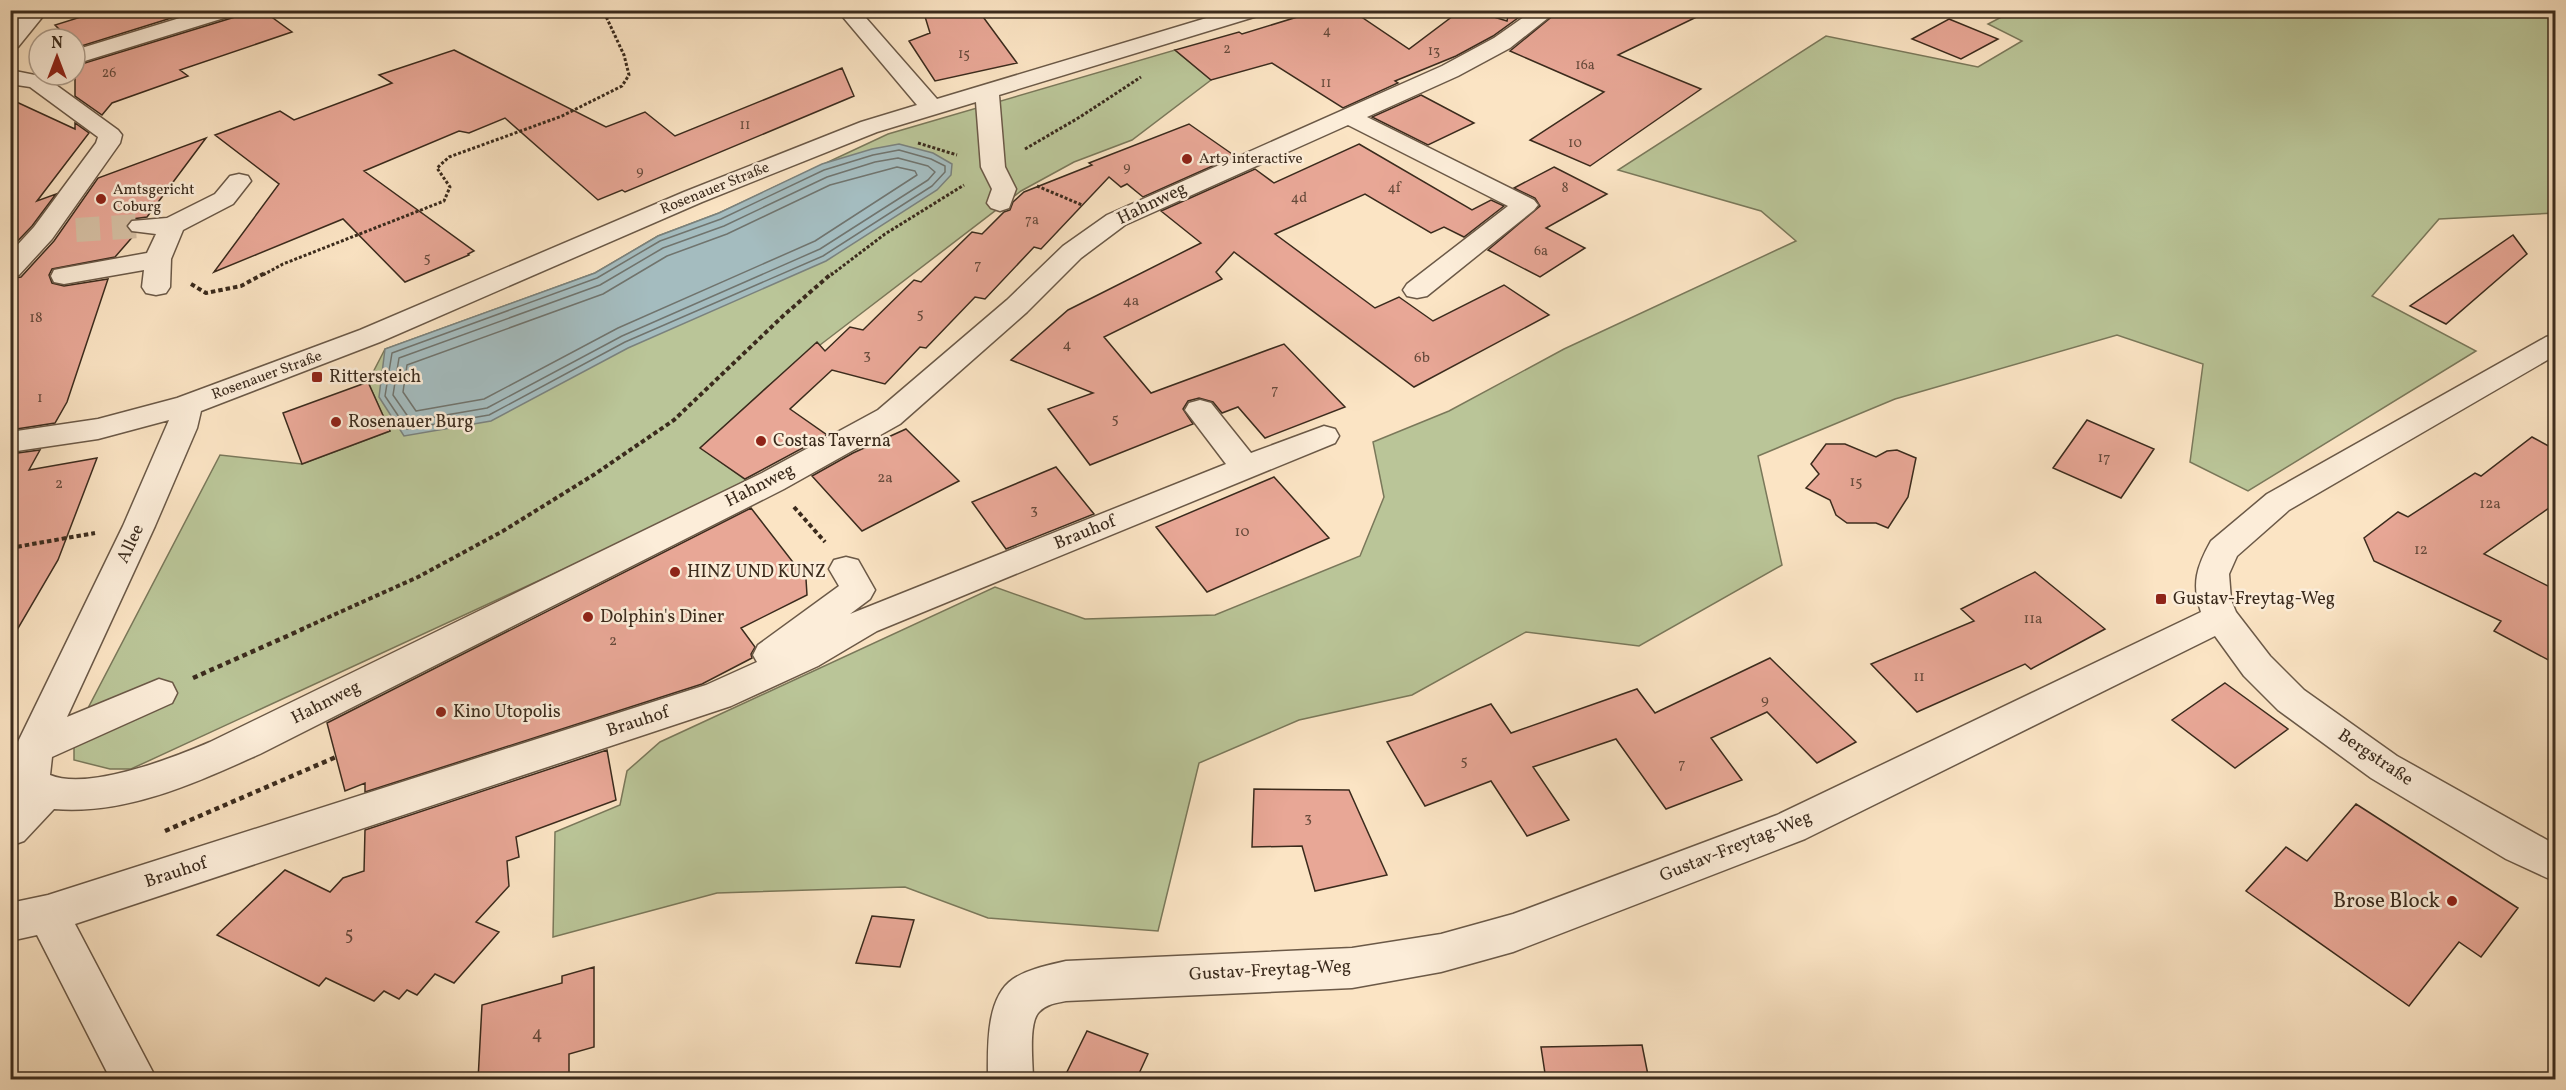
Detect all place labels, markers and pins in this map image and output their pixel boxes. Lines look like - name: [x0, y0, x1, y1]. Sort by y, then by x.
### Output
- place label: Art9 interactive: [1199, 149, 1303, 170]
- marker: Art9 interactive: [1180, 152, 1194, 166]
- place label: Amtsgericht Coburg: [113, 180, 195, 218]
- marker: Amtsgericht Coburg: [94, 192, 108, 206]
- place label: Rittersteich: [329, 365, 421, 390]
- marker: Rittersteich: [310, 370, 324, 384]
- place label: Rosenauer Burg: [348, 410, 473, 435]
- marker: Rosenauer Burg: [329, 415, 343, 429]
- place label: Costas Taverna: [773, 429, 891, 454]
- marker: Costas Taverna: [754, 434, 768, 448]
- place label: HINZ UND KUNZ: [687, 560, 826, 585]
- marker: HINZ UND KUNZ: [668, 565, 682, 579]
- place label: Gustav-Freytag-Weg: [2173, 587, 2335, 612]
- marker: Gustav-Freytag-Weg: [2154, 592, 2168, 606]
- place label: Dolphin's Diner: [600, 605, 725, 630]
- marker: Dolphin's Diner: [581, 610, 595, 624]
- place label: Kino Utopolis: [453, 700, 561, 725]
- marker: Kino Utopolis: [434, 705, 448, 719]
- place label: Brose Block: [2333, 887, 2441, 916]
- marker: Brose Block: [2445, 894, 2459, 908]

